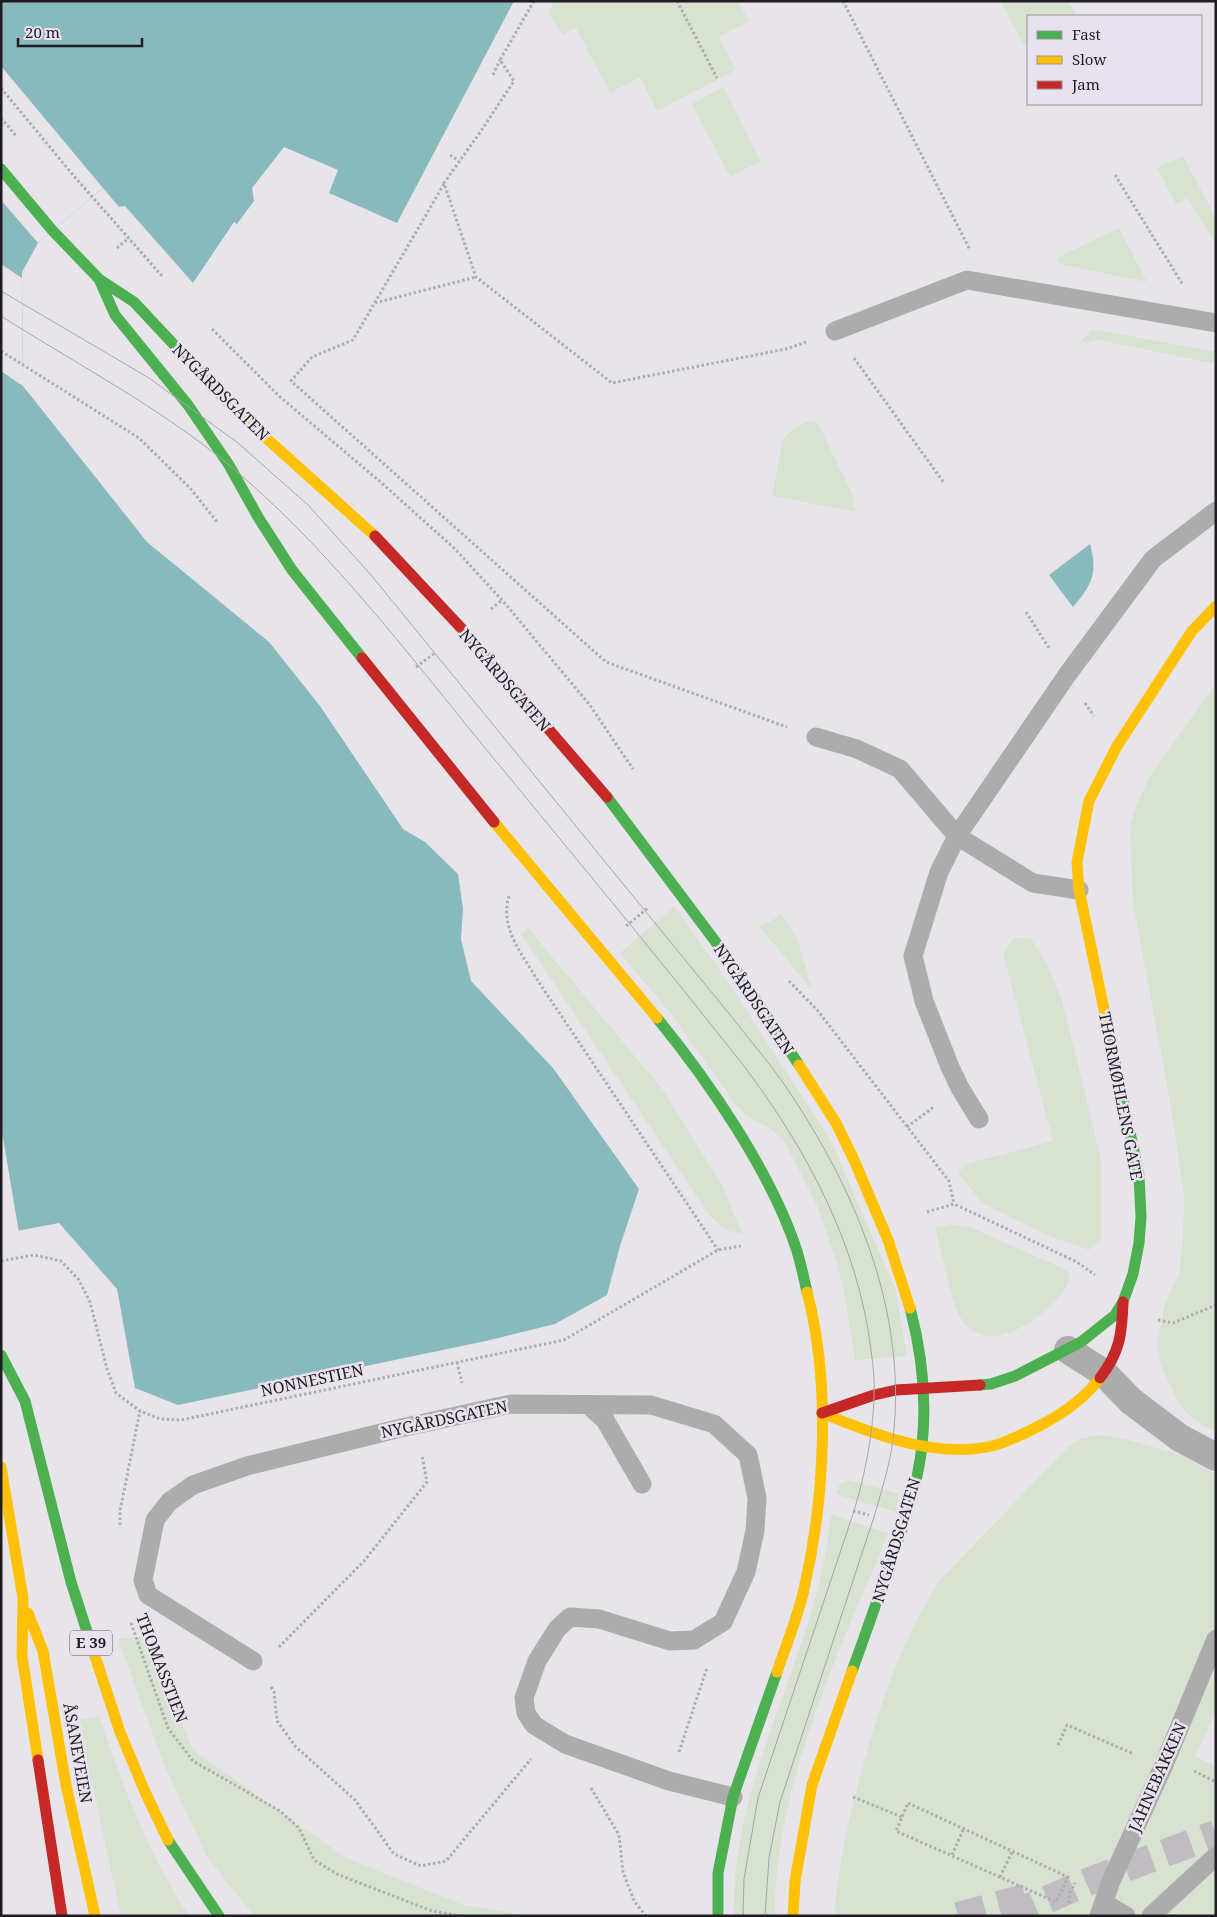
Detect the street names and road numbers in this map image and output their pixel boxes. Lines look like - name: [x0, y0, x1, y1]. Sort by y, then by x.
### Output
- street label: NYGÅRDSGATEN: [168, 339, 274, 445]
- street label: NYGÅRDSGATEN: [454, 624, 556, 736]
- street label: NYGÅRDSGATEN: [709, 939, 799, 1059]
- street label: THORMØHLENS GATE: [1094, 1010, 1148, 1182]
- street label: NONNESTIEN: [258, 1358, 366, 1402]
- street label: NYGÅRDSGATEN: [379, 1395, 509, 1443]
- street label: NYGÅRDSGATEN: [867, 1475, 925, 1605]
- street label: THOMASSTIEN: [131, 1610, 193, 1726]
- road number: E 39: [70, 1630, 112, 1656]
- street label: ÅSANEVEIEN: [58, 1701, 98, 1805]
- street label: JAHNEBAKKEN: [1123, 1719, 1191, 1836]

